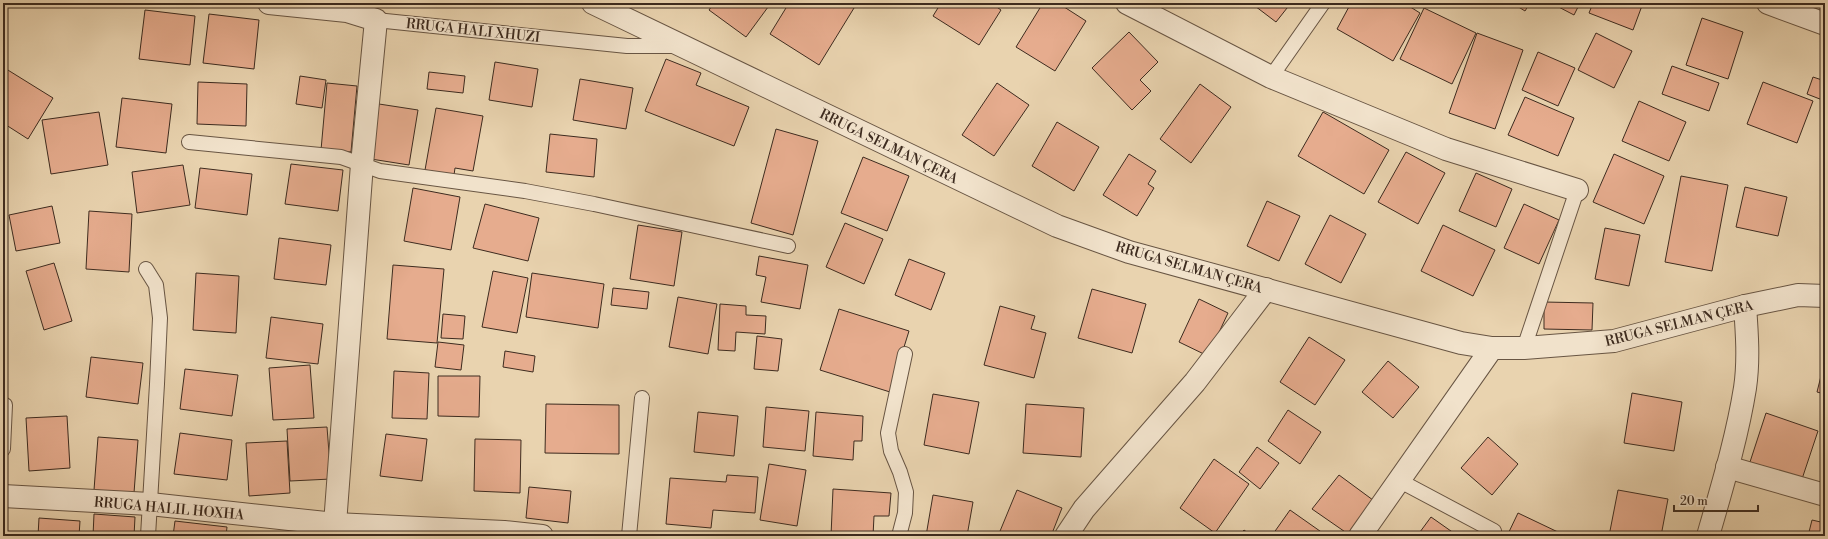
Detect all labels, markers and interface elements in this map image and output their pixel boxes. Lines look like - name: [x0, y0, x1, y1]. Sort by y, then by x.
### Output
- street label: RRUGA HALI XHUZI: [405, 15, 542, 47]
- street label: RRUGA SELMAN ÇERA: [816, 105, 961, 189]
- street label: RRUGA SELMAN ÇERA: [1113, 238, 1265, 298]
- street label: RRUGA SELMAN ÇERA: [1603, 297, 1756, 351]
- scale bar: [1674, 487, 1758, 513]
- street label: RRUGA HALIL HOXHA: [93, 493, 245, 525]
- text: 20 m: [1680, 494, 1708, 509]

